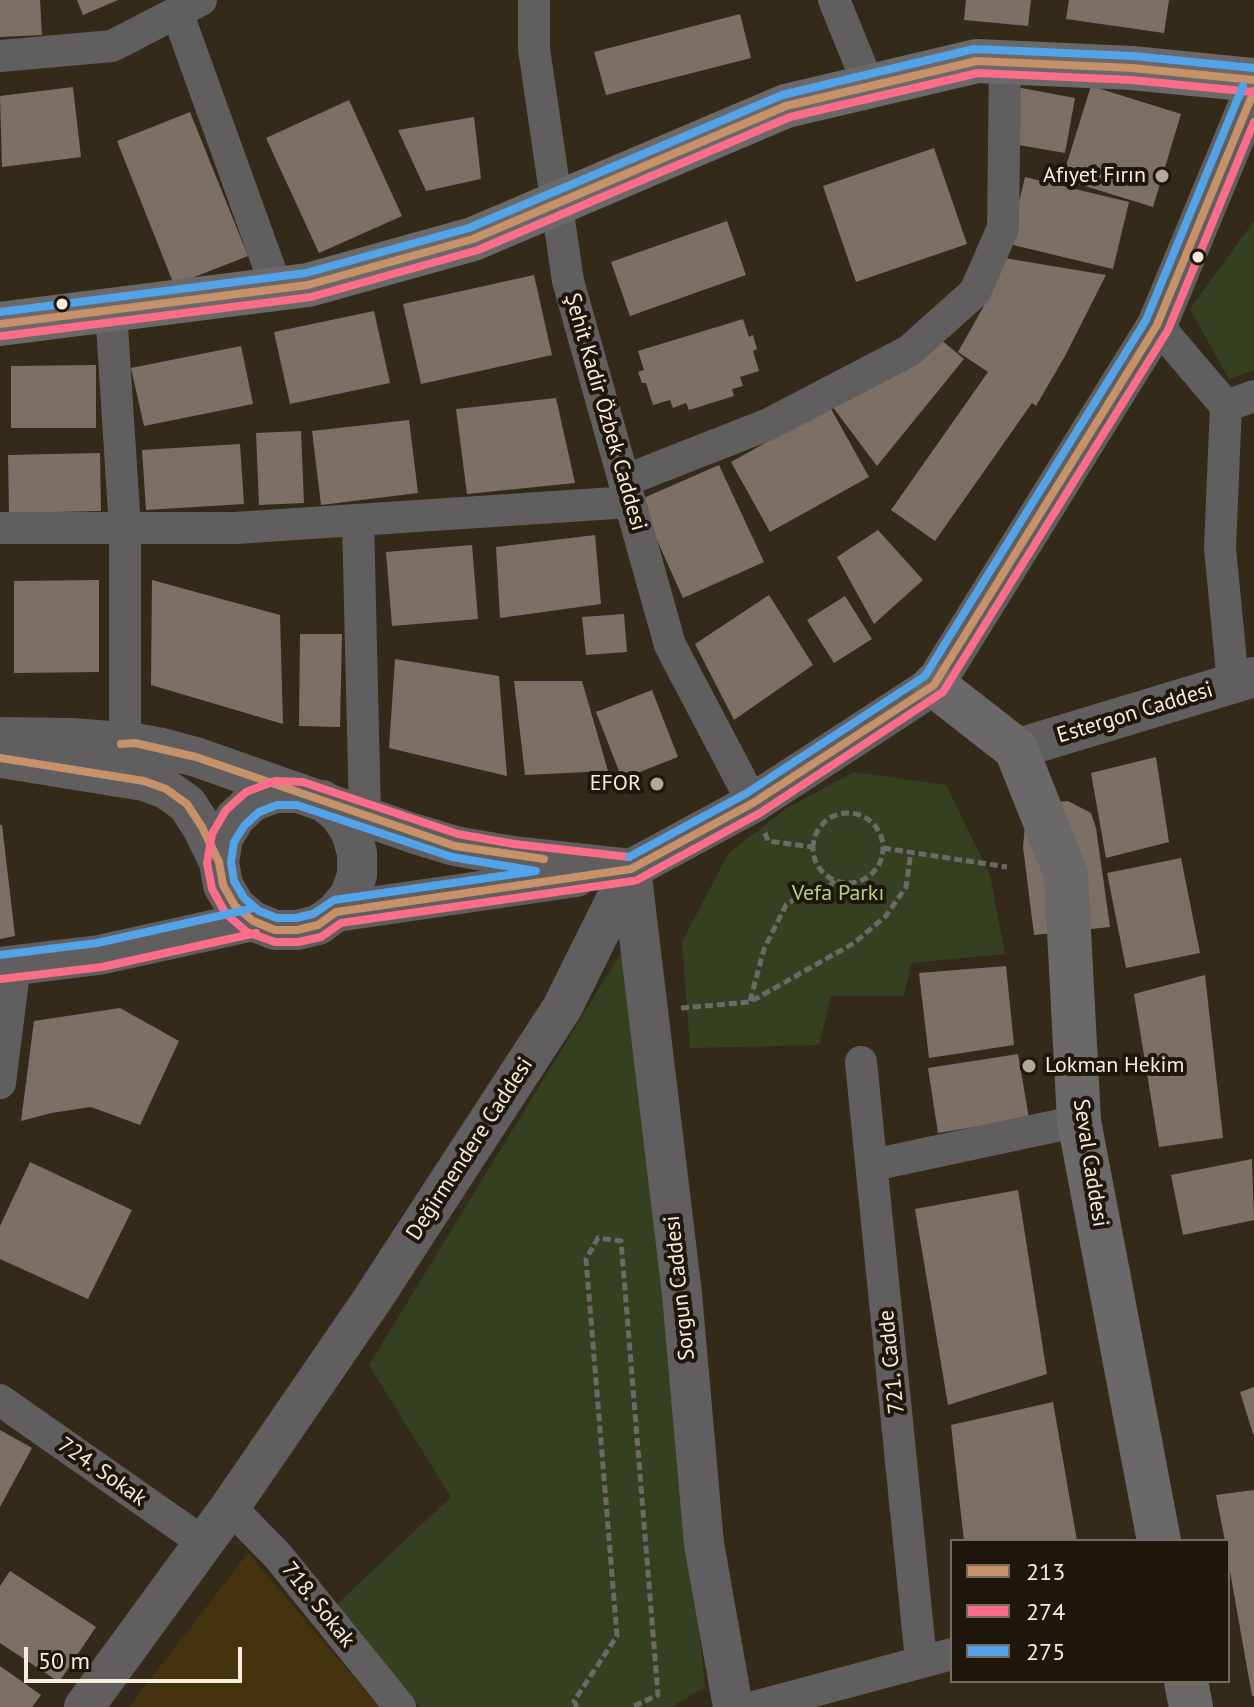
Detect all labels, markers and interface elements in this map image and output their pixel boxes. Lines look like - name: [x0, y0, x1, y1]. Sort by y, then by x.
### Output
- place label: Afıyet Fırın: [1043, 163, 1146, 189]
- marker: Afıyet Fırın: [1153, 167, 1171, 185]
- unlabelled marker: [1190, 249, 1206, 265]
- street label: Şehit Kadir Özbek Caddesi: [558, 290, 652, 534]
- unlabelled marker: [54, 296, 70, 312]
- street label: Estergon Caddesi: [1054, 677, 1216, 749]
- place label: EFOR: [590, 771, 641, 797]
- marker: EFOR: [648, 775, 666, 793]
- park label: Vefa Parkı: [792, 881, 884, 907]
- street label: Değirmendere Caddesi: [401, 1053, 539, 1245]
- place label: Lokman Hekim: [1045, 1053, 1184, 1079]
- marker: Lokman Hekim: [1020, 1057, 1038, 1075]
- street label: Seval Caddesi: [1067, 1097, 1113, 1229]
- street label: Sorgun Caddesi: [659, 1214, 701, 1362]
- street label: 721. Cadde: [873, 1309, 911, 1415]
- street label: 724. Sokak: [53, 1432, 151, 1512]
- legend: [950, 1539, 1230, 1683]
- text: 213: [1026, 1556, 1065, 1587]
- street label: 718. Sokak: [276, 1557, 360, 1653]
- text: 274: [1026, 1596, 1065, 1627]
- scale bar: [28, 1631, 246, 1681]
- text: 275: [1026, 1636, 1065, 1667]
- text: 50 m: [38, 1645, 90, 1676]

